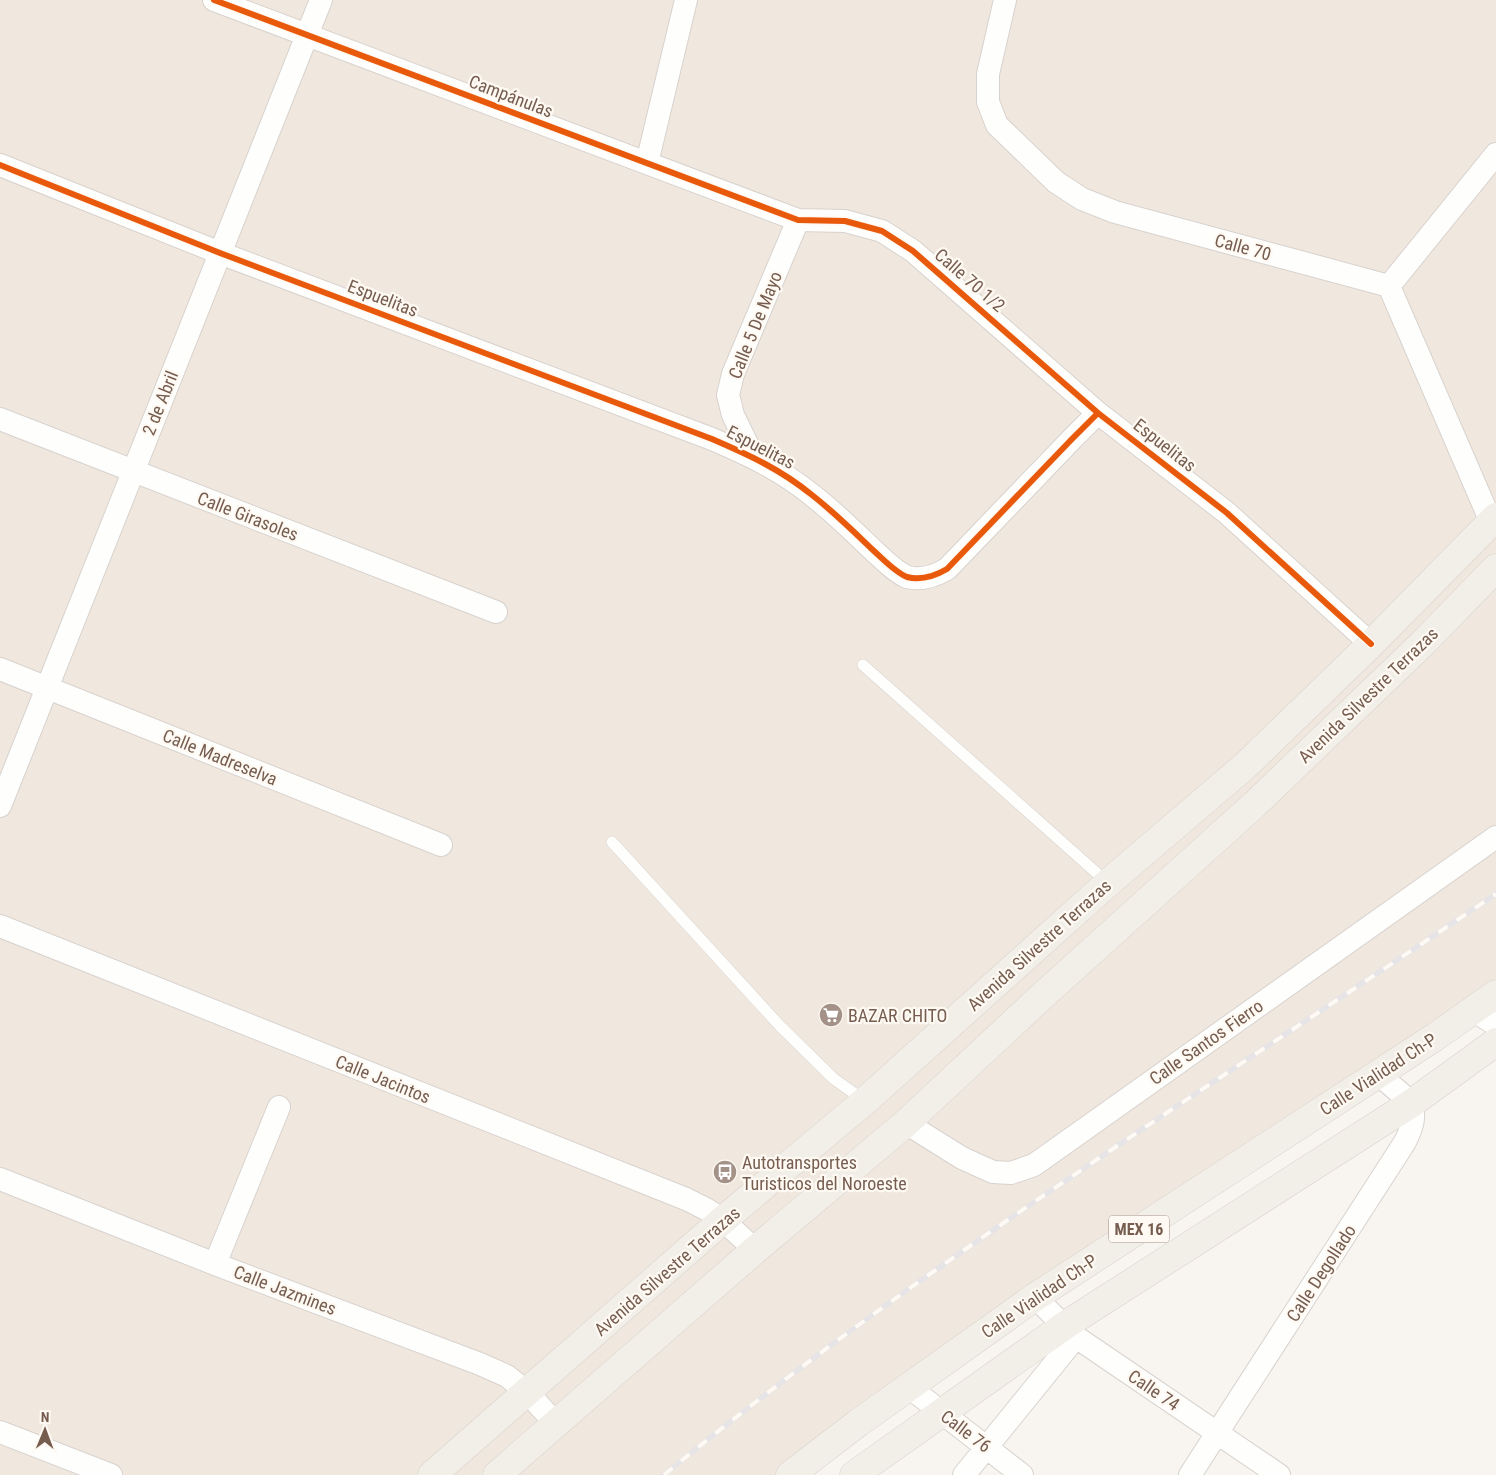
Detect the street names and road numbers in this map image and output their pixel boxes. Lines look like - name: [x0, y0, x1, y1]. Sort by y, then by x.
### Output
- street label: Campánulas: [466, 70, 556, 122]
- street label: Calle 70: [1213, 229, 1273, 265]
- street label: Calle 70 1/2: [931, 244, 1009, 316]
- street label: Calle 5 De Mayo: [724, 268, 786, 382]
- street label: Espuelitas: [345, 275, 421, 321]
- street label: 2 de Abril: [138, 368, 182, 438]
- street label: Espuelitas: [1130, 414, 1200, 476]
- street label: Espuelitas: [723, 421, 799, 473]
- street label: Calle Girasoles: [195, 487, 301, 545]
- street label: Avenida Silvestre Terrazas: [1294, 623, 1442, 767]
- street label: Calle Madreselva: [160, 725, 280, 789]
- street label: Avenida Silvestre Terrazas: [963, 875, 1115, 1015]
- street label: Calle Santos Fierro: [1145, 995, 1267, 1089]
- street label: Calle Vialidad Ch-P: [1316, 1028, 1440, 1119]
- street label: Calle Jacintos: [332, 1050, 434, 1108]
- street label: Avenida Silvestre Terrazas: [590, 1202, 744, 1340]
- road number: MEX 16: [1109, 1216, 1169, 1242]
- street label: Calle Degollado: [1282, 1221, 1360, 1325]
- street label: Calle Vialidad Ch-P: [977, 1250, 1101, 1342]
- street label: Calle Jazmines: [231, 1261, 339, 1319]
- street label: Calle 74: [1124, 1365, 1184, 1415]
- street label: Calle 76: [937, 1405, 995, 1457]

